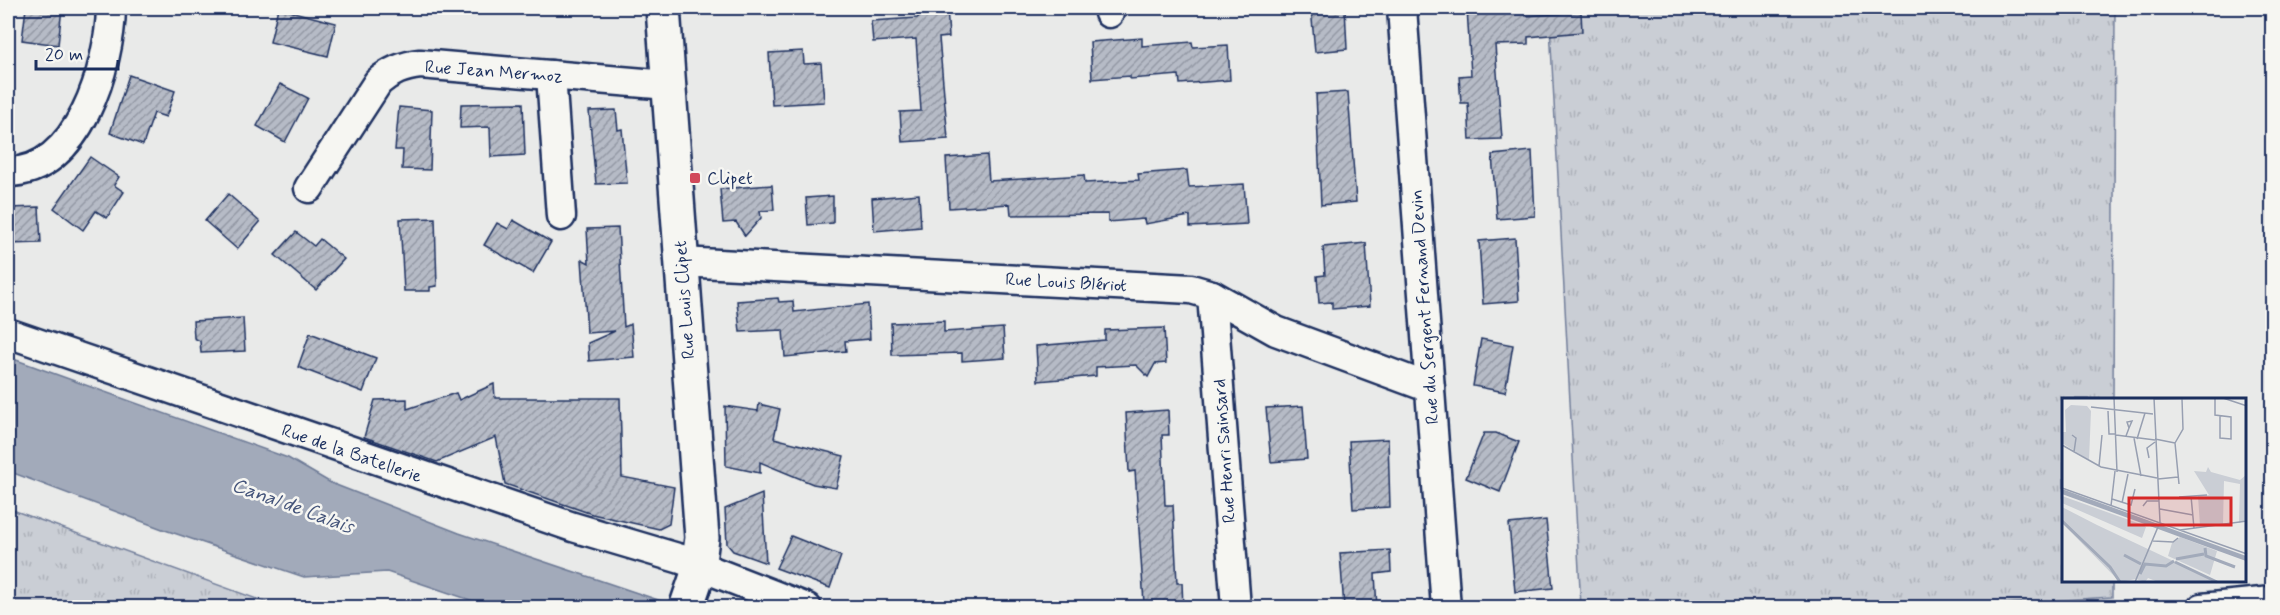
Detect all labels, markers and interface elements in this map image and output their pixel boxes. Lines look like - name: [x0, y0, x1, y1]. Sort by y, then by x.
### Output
- scale bar: [36, 33, 118, 71]
- text: 20 m: [45, 43, 83, 67]
- street label: Rue Jean Mermoz: [424, 55, 564, 89]
- place label: Clipet: [707, 167, 753, 191]
- marker: Clipet: [688, 171, 702, 185]
- street label: Rue du Sergent Fernand Devin: [1405, 189, 1445, 425]
- street label: Rue Louis Clipet: [669, 240, 701, 360]
- street label: Rue Louis Blériot: [1005, 268, 1128, 298]
- street label: Rue Henri Sainsard: [1208, 378, 1242, 524]
- inset map: [2062, 398, 2247, 582]
- street label: Rue de la Batellerie: [278, 419, 425, 489]
- water label: Canal de Calais: [228, 472, 359, 542]

